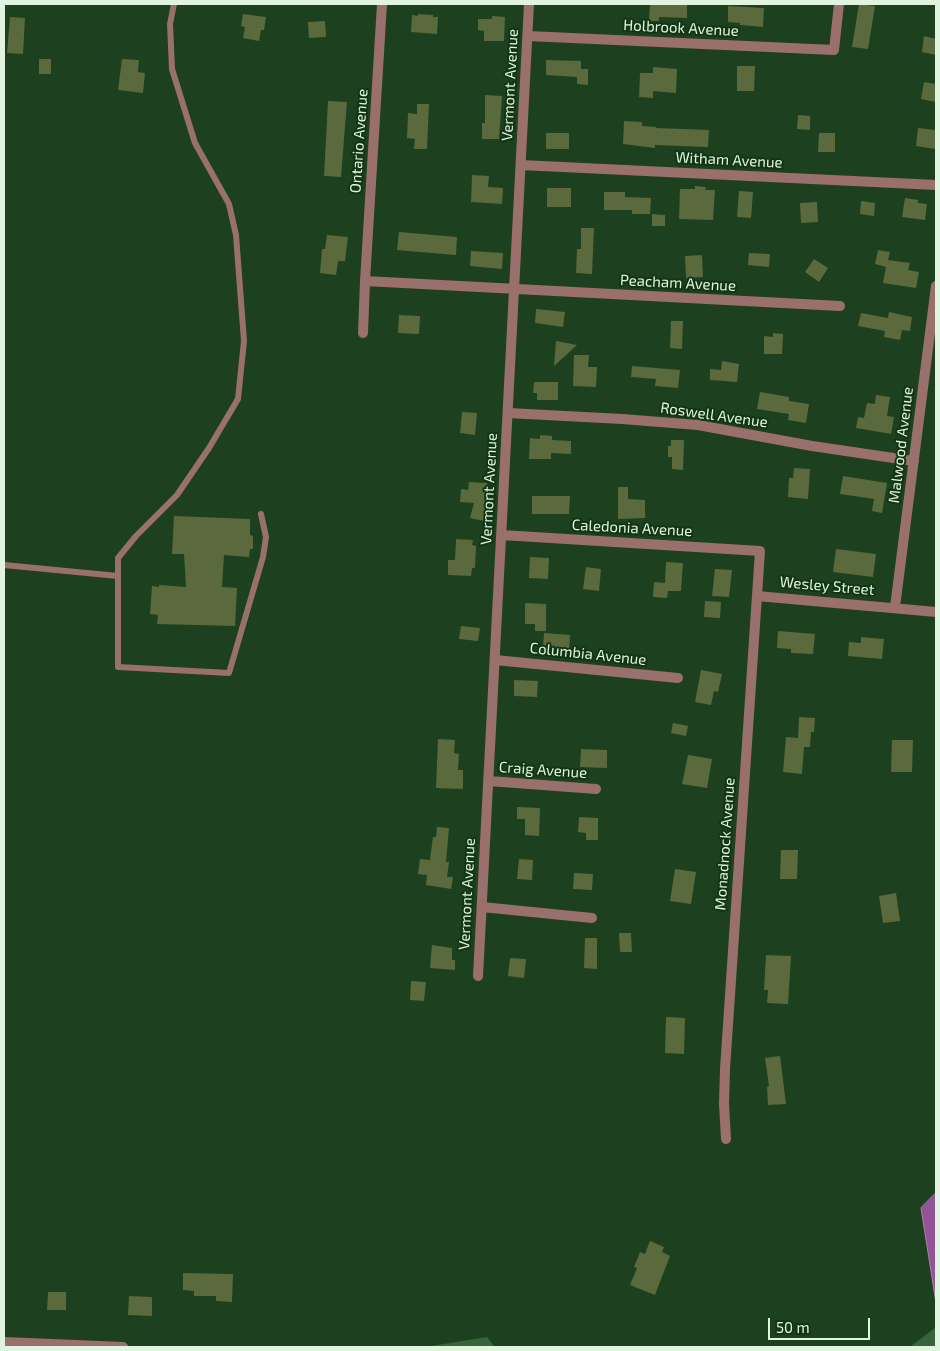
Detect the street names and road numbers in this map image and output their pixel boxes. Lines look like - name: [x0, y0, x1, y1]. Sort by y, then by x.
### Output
- street label: Holbrook Avenue: [623, 16, 739, 40]
- street label: Vermont Avenue: [498, 28, 522, 142]
- street label: Ontario Avenue: [346, 88, 372, 194]
- street label: Witham Avenue: [675, 148, 783, 172]
- street label: Peacham Avenue: [620, 271, 736, 295]
- street label: Malwood Avenue: [885, 386, 917, 504]
- street label: Roswell Avenue: [659, 399, 769, 431]
- street label: Vermont Avenue: [477, 432, 501, 546]
- street label: Caledonia Avenue: [571, 516, 693, 540]
- street label: Wesley Street: [779, 573, 875, 599]
- street label: Columbia Avenue: [529, 639, 647, 669]
- street label: Craig Avenue: [498, 758, 588, 782]
- street label: Monadnock Avenue: [711, 777, 739, 911]
- street label: Vermont Avenue: [455, 837, 479, 951]

